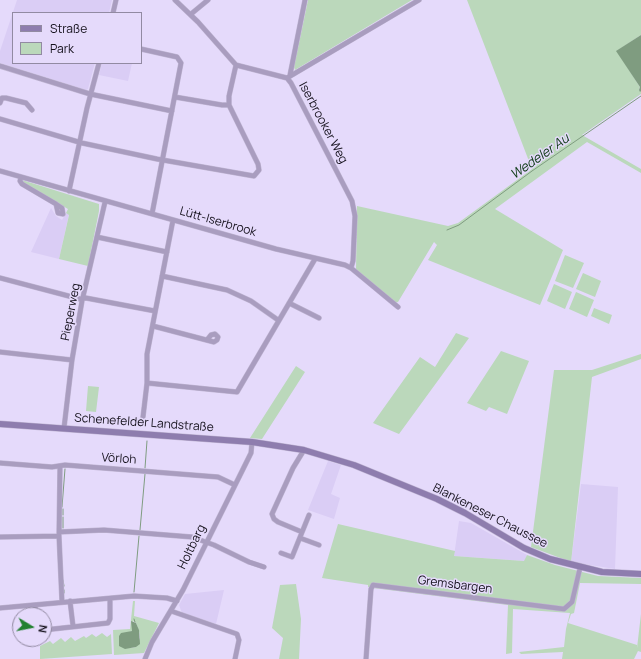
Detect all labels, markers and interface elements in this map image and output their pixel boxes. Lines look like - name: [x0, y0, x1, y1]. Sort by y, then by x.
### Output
- legend: [12, 12, 142, 64]
- text: Straße: [50, 20, 87, 37]
- text: Park: [50, 40, 74, 57]
- street label: Iserbrooker Weg: [295, 80, 351, 166]
- water label: Wedeler Au: [508, 131, 572, 183]
- street label: Lütt-Iserbrook: [178, 204, 258, 240]
- street label: Pieperweg: [58, 282, 84, 342]
- street label: Schenefelder Landstraße: [74, 411, 214, 435]
- street label: Vörloh: [101, 451, 137, 467]
- street label: Blankeneser Chaussee: [430, 481, 550, 551]
- street label: Holtbarg: [175, 522, 209, 572]
- street label: Gremsbargen: [417, 573, 493, 597]
- north arrow: [12, 607, 52, 647]
- text: N: [35, 624, 51, 634]

